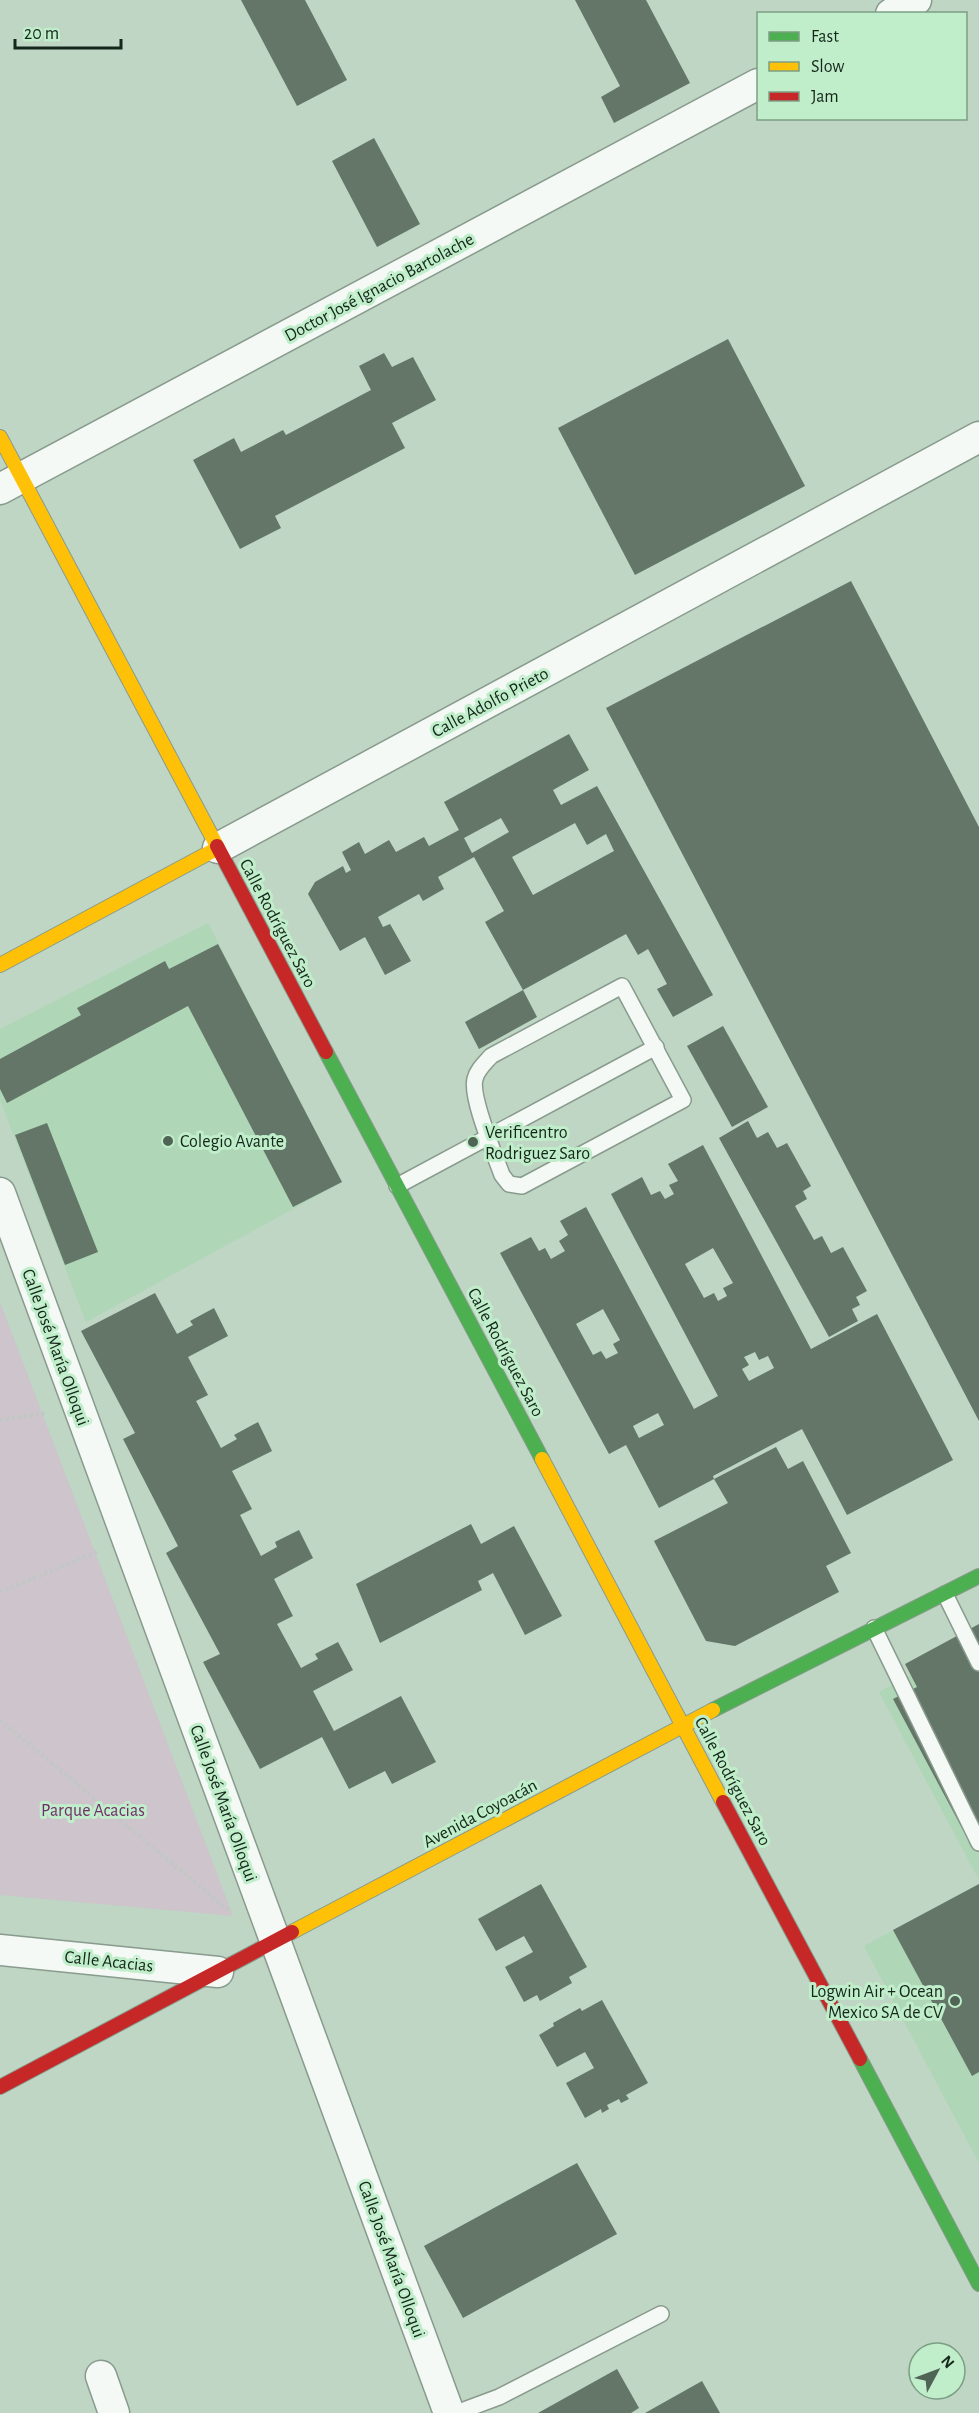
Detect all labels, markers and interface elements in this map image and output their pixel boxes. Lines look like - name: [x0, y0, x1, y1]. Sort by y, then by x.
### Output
- scale bar: [15, 12, 122, 50]
- legend: [757, 12, 967, 120]
- text: 20 m: [24, 25, 59, 43]
- text: Fast: [811, 28, 839, 46]
- text: Slow: [811, 58, 844, 76]
- text: Jam: [811, 88, 839, 106]
- street label: Doctor José Ignacio Bartolache: [282, 230, 477, 345]
- street label: Calle Adolfo Prieto: [429, 664, 552, 741]
- street label: Calle Rodríguez Saro: [236, 856, 319, 991]
- place label: Verificentro Rodriguez Saro: [485, 1124, 590, 1163]
- place label: Colegio Avante: [180, 1133, 284, 1151]
- marker: Colegio Avante: [161, 1134, 175, 1148]
- marker: Verificentro Rodriguez Saro: [466, 1135, 480, 1149]
- street label: Calle José María Olloqui: [18, 1267, 92, 1428]
- street label: Calle Rodríguez Saro: [464, 1285, 547, 1420]
- street label: Calle Rodríguez Saro: [691, 1714, 774, 1849]
- street label: Calle José María Olloqui: [186, 1723, 260, 1884]
- street label: Avenida Coyoacán: [420, 1776, 540, 1851]
- park label: Parque Acacias: [41, 1802, 145, 1820]
- street label: Calle Acacias: [64, 1948, 154, 1976]
- place label: Logwin Air + Ocean Mexico SA de CV: [810, 1983, 944, 2022]
- marker: Logwin Air + Ocean Mexico SA de CV: [948, 1994, 962, 2008]
- street label: Calle José María Olloqui: [354, 2179, 428, 2340]
- north arrow: [907, 2341, 967, 2401]
- text: N: [938, 2352, 957, 2371]

